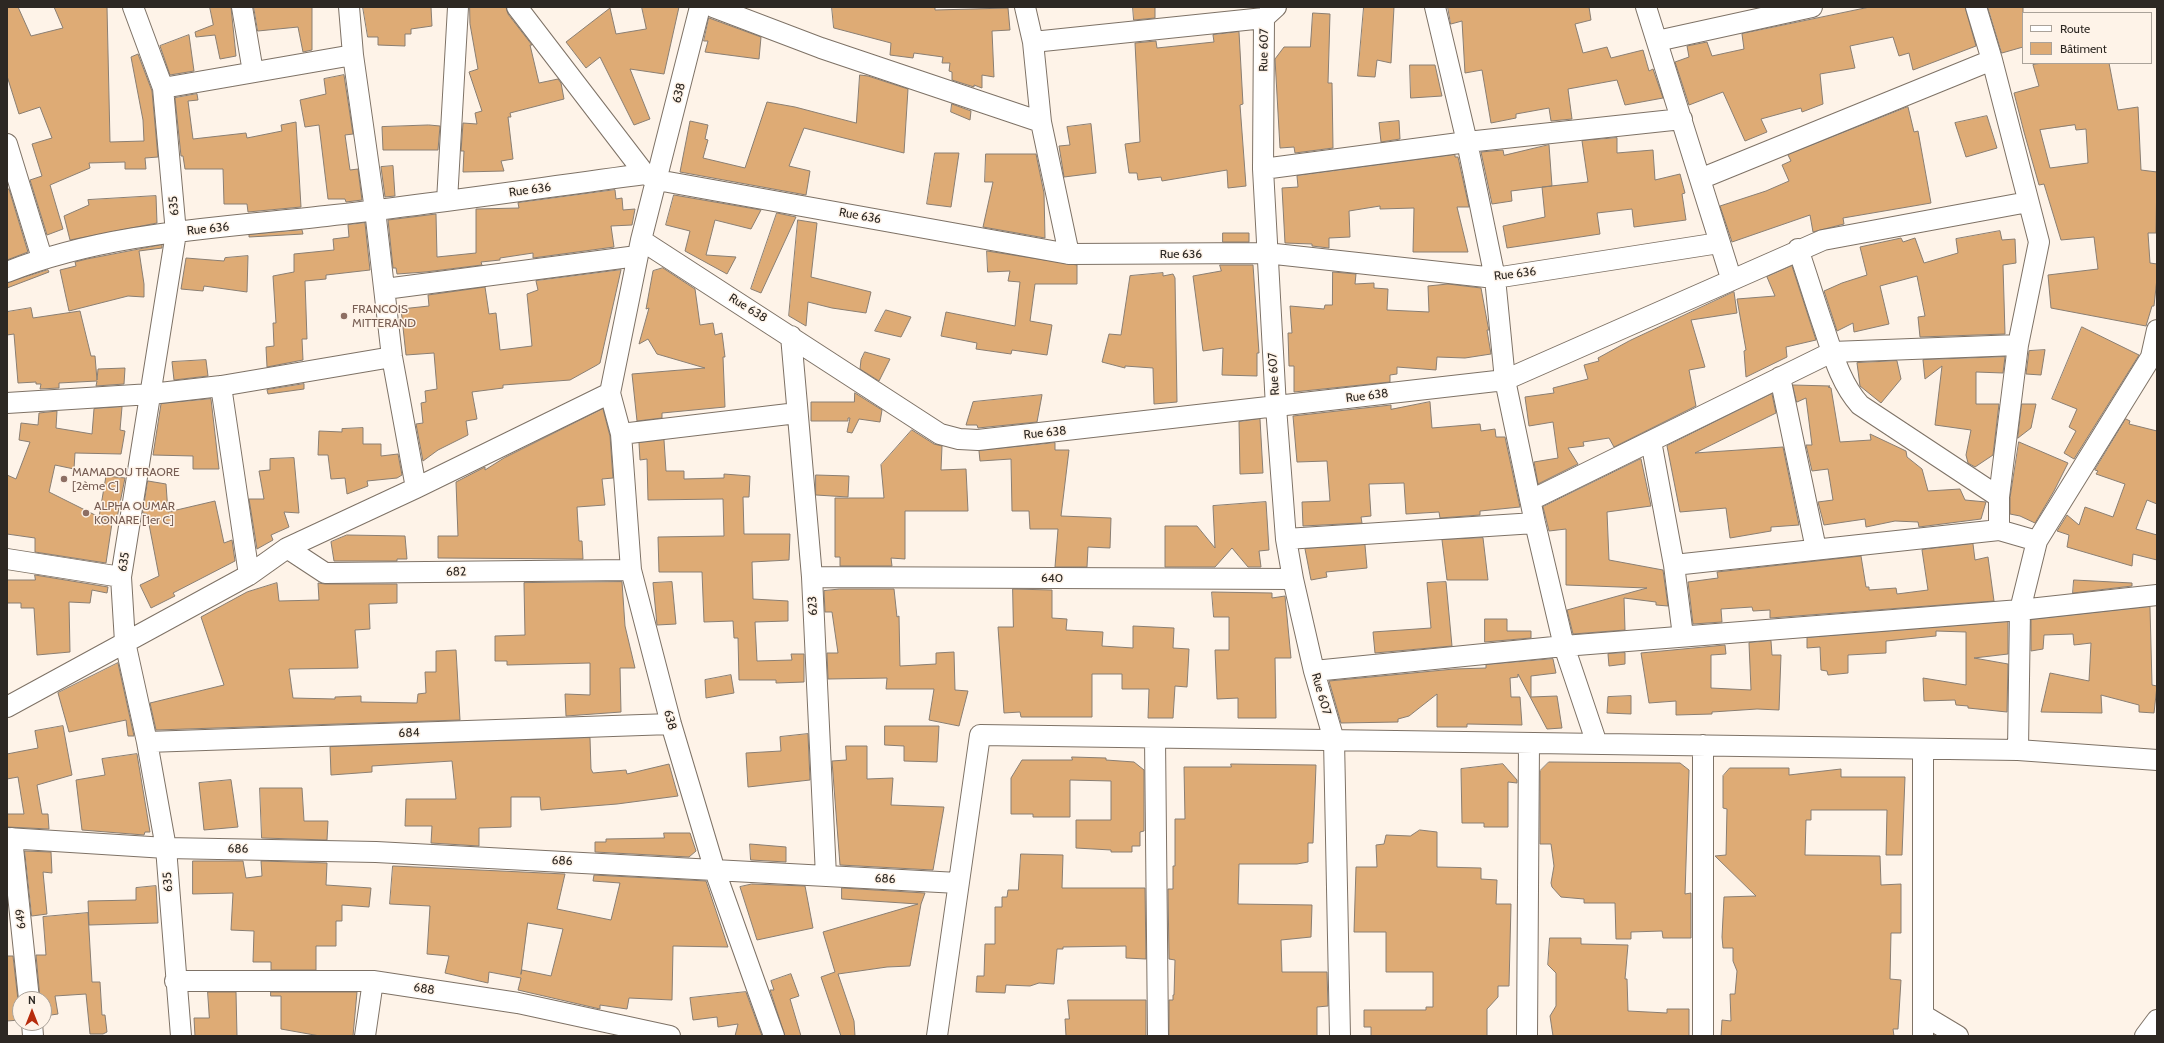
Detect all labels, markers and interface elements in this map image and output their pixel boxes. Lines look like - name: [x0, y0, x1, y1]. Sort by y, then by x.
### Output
- legend: [2022, 12, 2152, 64]
- text: Route: [2060, 21, 2090, 36]
- street label: Rue 607: [1256, 28, 1272, 72]
- text: Bâtiment: [2060, 41, 2107, 56]
- street label: 638: [670, 81, 688, 105]
- street label: Rue 636: [508, 180, 552, 200]
- street label: 635: [166, 196, 182, 216]
- street label: Rue 636: [838, 205, 882, 227]
- street label: Rue 636: [186, 220, 230, 238]
- street label: Rue 636: [1160, 247, 1202, 261]
- street label: Rue 636: [1493, 264, 1537, 284]
- street label: Rue 638: [726, 291, 770, 325]
- place label: FRANCOIS MITTERAND: [352, 302, 416, 330]
- marker: FRANCOIS MITTERAND: [339, 311, 349, 321]
- street label: Rue 607: [1265, 352, 1283, 396]
- street label: Rue 638: [1345, 386, 1389, 406]
- street label: Rue 638: [1023, 424, 1067, 442]
- place label: MAMADOU TRAORE [2ème C]: [72, 465, 180, 493]
- marker: MAMADOU TRAORE [2ème C]: [59, 474, 69, 484]
- place label: ALPHA OUMAR KONARE [1er C]: [94, 499, 175, 527]
- marker: ALPHA OUMAR KONARE [1er C]: [81, 508, 91, 518]
- street label: 635: [115, 551, 133, 573]
- street label: 682: [446, 565, 466, 579]
- street label: 640: [1041, 571, 1063, 585]
- street label: 623: [805, 596, 821, 616]
- street label: Rue 607: [1308, 671, 1334, 717]
- street label: 638: [660, 708, 680, 732]
- street label: 684: [398, 725, 420, 741]
- street label: 686: [227, 842, 249, 856]
- street label: 686: [551, 853, 573, 869]
- street label: 686: [874, 871, 896, 887]
- street label: 635: [160, 872, 176, 892]
- street label: 649: [13, 908, 29, 930]
- street label: 688: [412, 980, 436, 998]
- north arrow: [12, 991, 52, 1031]
- text: N: [28, 993, 36, 1007]

